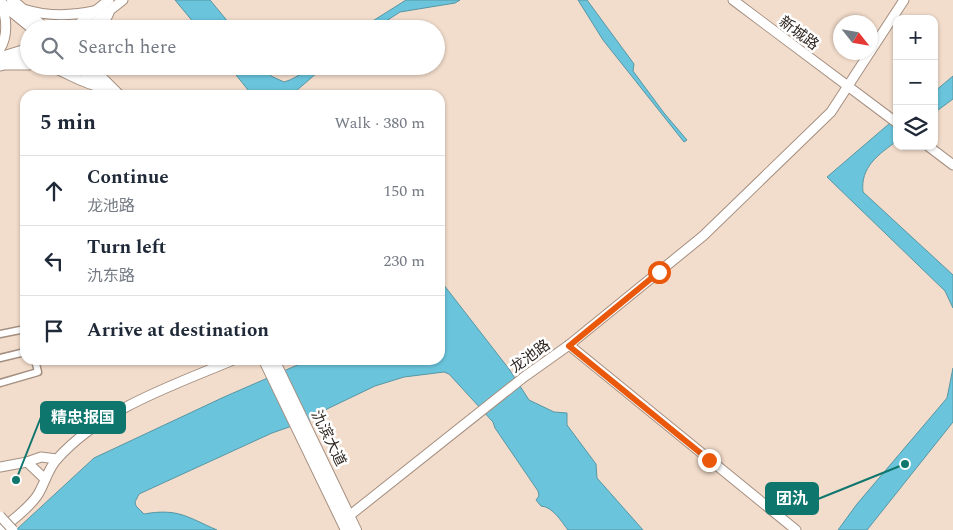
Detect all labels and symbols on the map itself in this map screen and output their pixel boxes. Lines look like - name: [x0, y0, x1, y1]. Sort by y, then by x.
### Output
- street label: 新城路: [774, 11, 824, 56]
- north arrow: [833, 15, 878, 60]
- route start: [648, 261, 671, 284]
- street label: 龙池路: [505, 334, 555, 379]
- callout: 精忠报国: [41, 402, 125, 433]
- text: 精忠报国: [51, 406, 115, 430]
- street label: 氿滨大道: [305, 406, 352, 470]
- route end: [698, 449, 721, 472]
- callout: 团氿: [766, 483, 818, 514]
- text: 团氿: [776, 487, 808, 511]

